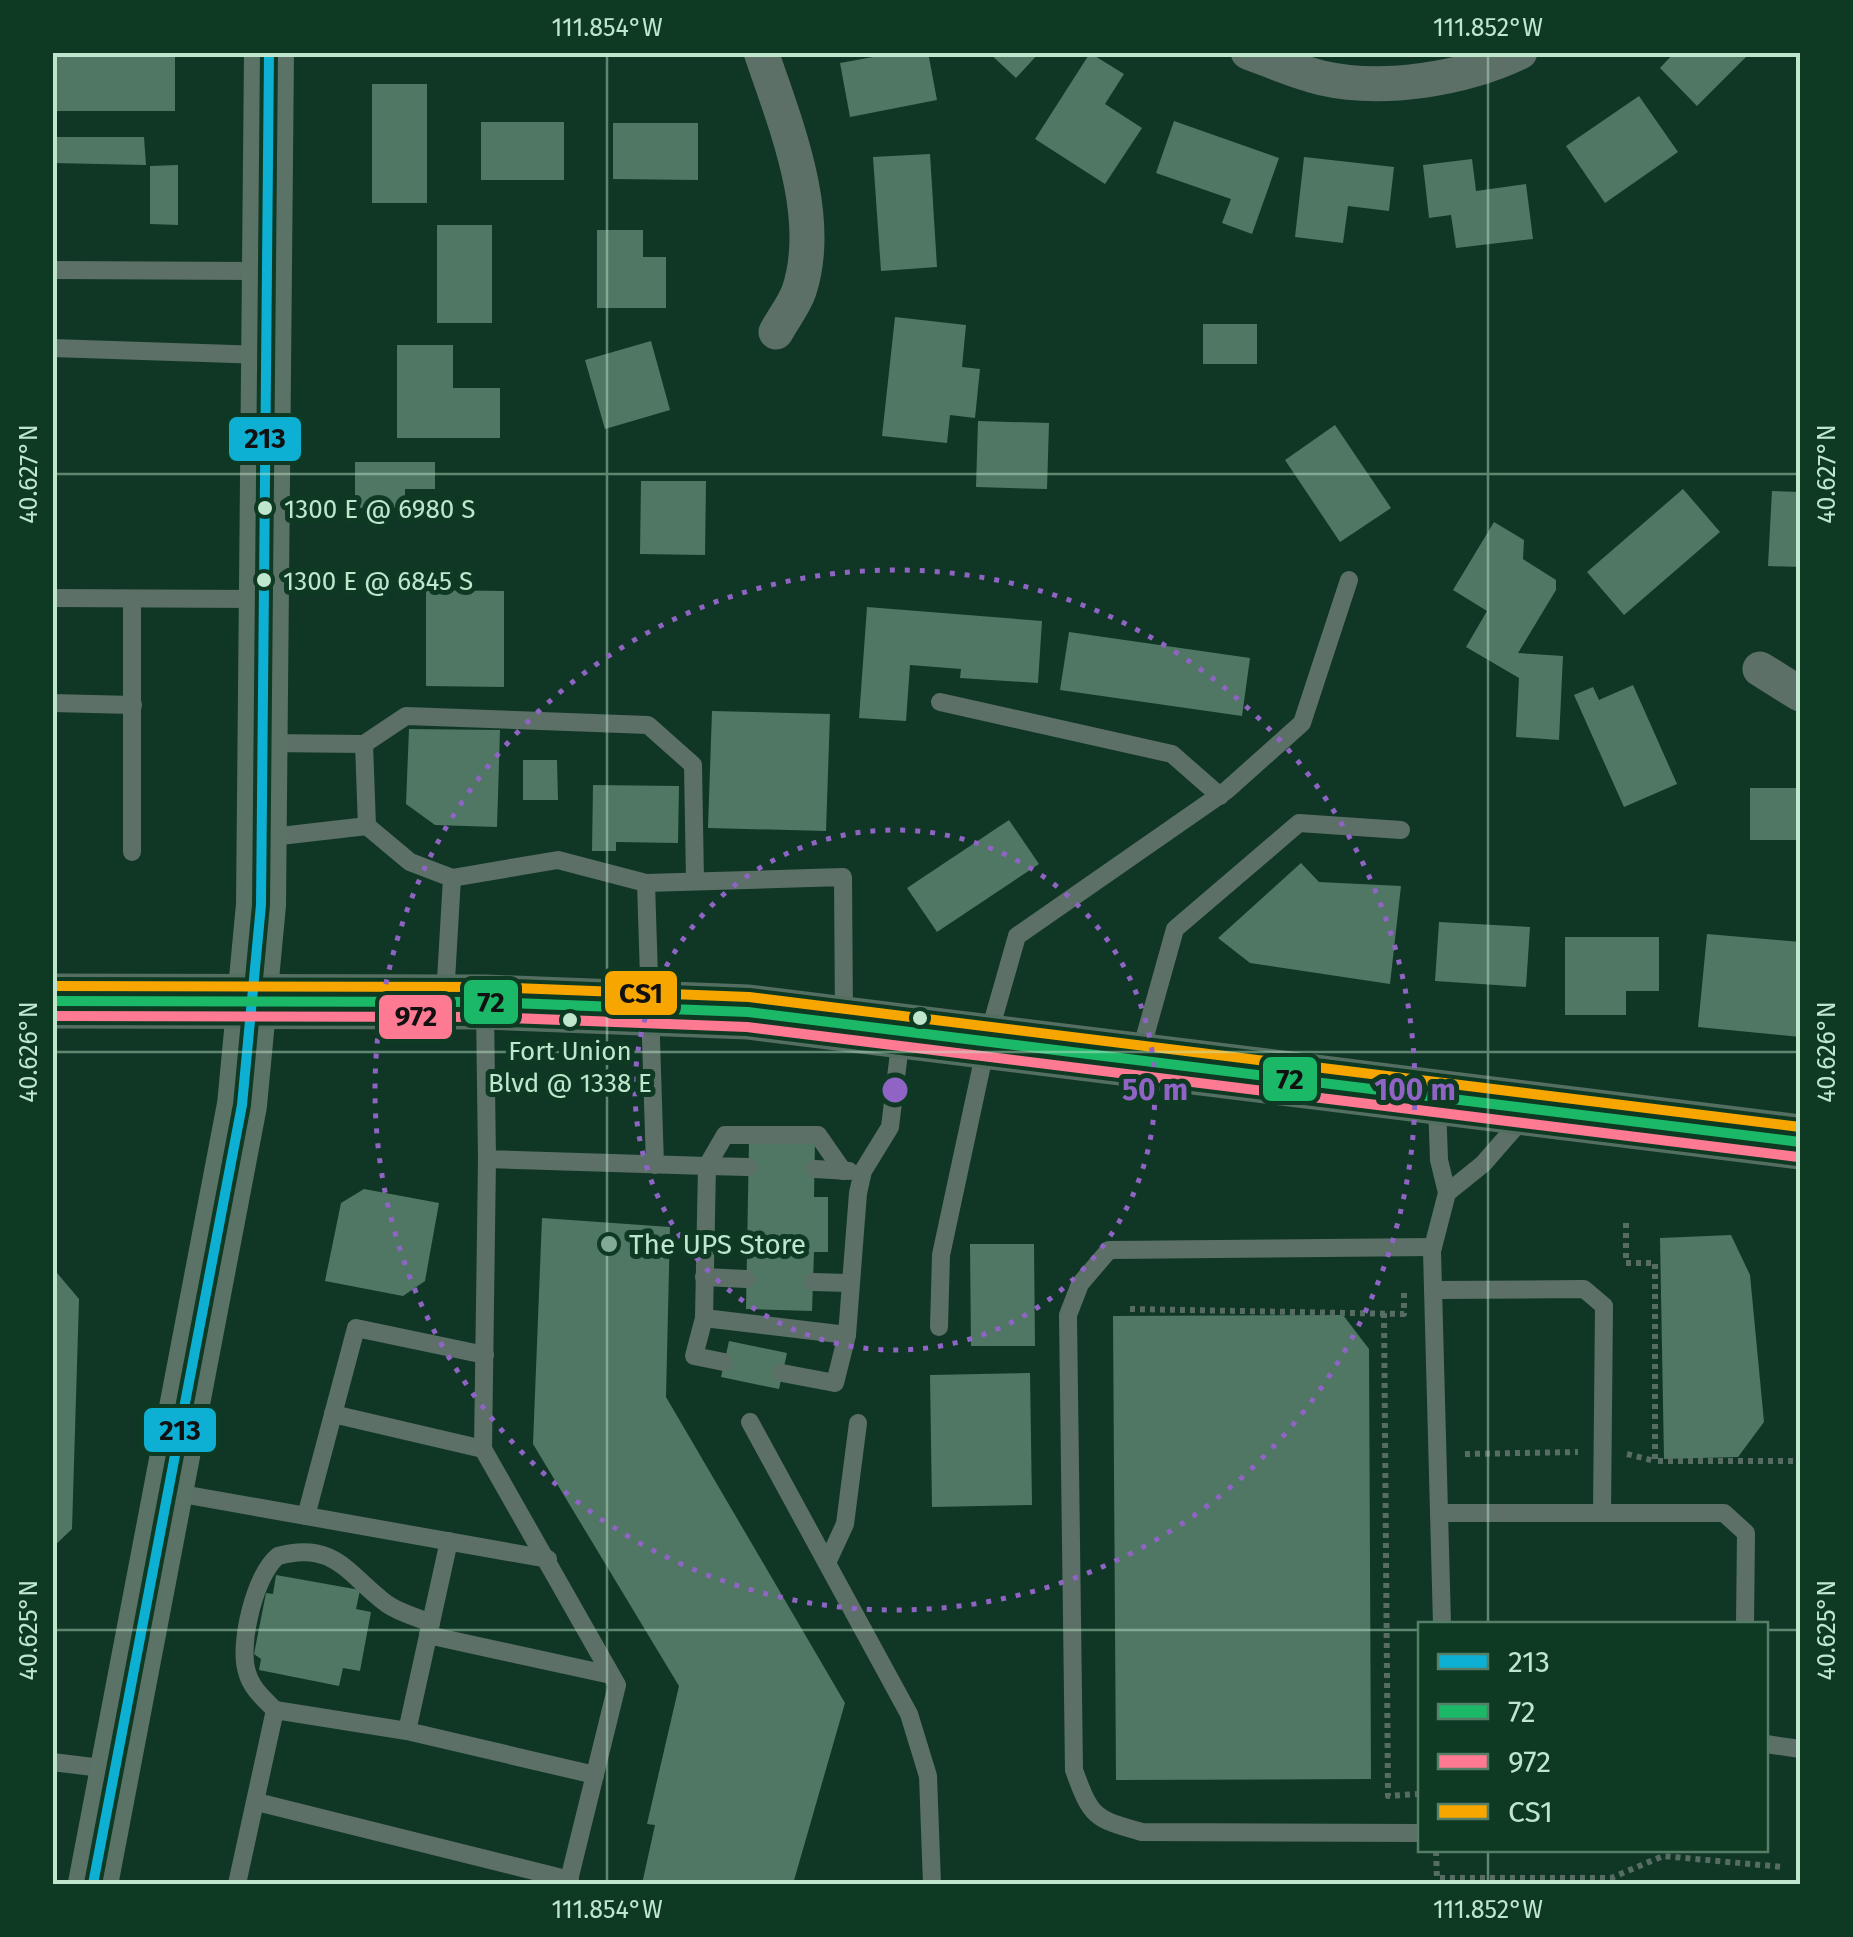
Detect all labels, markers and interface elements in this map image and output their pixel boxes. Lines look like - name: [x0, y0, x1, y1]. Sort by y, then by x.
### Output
- text: 111.854°W: [551, 13, 663, 43]
- text: 111.852°W: [1433, 13, 1543, 43]
- line badge: 213: [227, 415, 303, 463]
- text: 213: [244, 422, 286, 455]
- text: 40.627°N: [14, 424, 44, 524]
- text: 40.627°N: [1812, 424, 1842, 524]
- place label: 1300 E @ 6980 S: [284, 494, 475, 525]
- marker: 1300 E @ 6980 S: [255, 498, 275, 518]
- place label: 1300 E @ 6845 S: [283, 566, 473, 597]
- marker: 1300 E @ 6845 S: [254, 570, 274, 590]
- line badge: CS1: [603, 969, 679, 1017]
- text: CS1: [619, 977, 663, 1010]
- line badge: 72: [462, 978, 520, 1026]
- text: 72: [477, 986, 505, 1019]
- line badge: 972: [377, 993, 454, 1041]
- text: 972: [395, 1000, 437, 1033]
- text: 40.626°N: [14, 1001, 44, 1103]
- text: 40.626°N: [1812, 1001, 1842, 1103]
- unlabelled marker: [910, 1008, 930, 1028]
- marker: Fort Union Blvd @ 1338 E: [560, 1010, 580, 1030]
- place label: Fort Union Blvd @ 1338 E: [488, 1036, 652, 1099]
- line badge: 72: [1261, 1055, 1319, 1103]
- text: 72: [1276, 1063, 1304, 1096]
- centre of rings: [877, 1072, 913, 1108]
- text: 50 m: [1122, 1072, 1188, 1108]
- text: 100 m: [1374, 1072, 1456, 1108]
- place label: The UPS Store: [629, 1228, 806, 1261]
- marker: The UPS Store: [598, 1233, 620, 1255]
- line badge: 213: [142, 1406, 218, 1454]
- text: 213: [159, 1414, 201, 1447]
- text: 40.625°N: [14, 1580, 44, 1680]
- text: 40.625°N: [1812, 1580, 1842, 1680]
- legend: [1418, 1622, 1768, 1852]
- text: 213: [1508, 1644, 1550, 1680]
- text: 72: [1508, 1694, 1536, 1730]
- text: 972: [1508, 1744, 1551, 1780]
- text: CS1: [1508, 1794, 1553, 1830]
- text: 111.854°W: [551, 1895, 663, 1925]
- text: 111.852°W: [1433, 1895, 1543, 1925]

